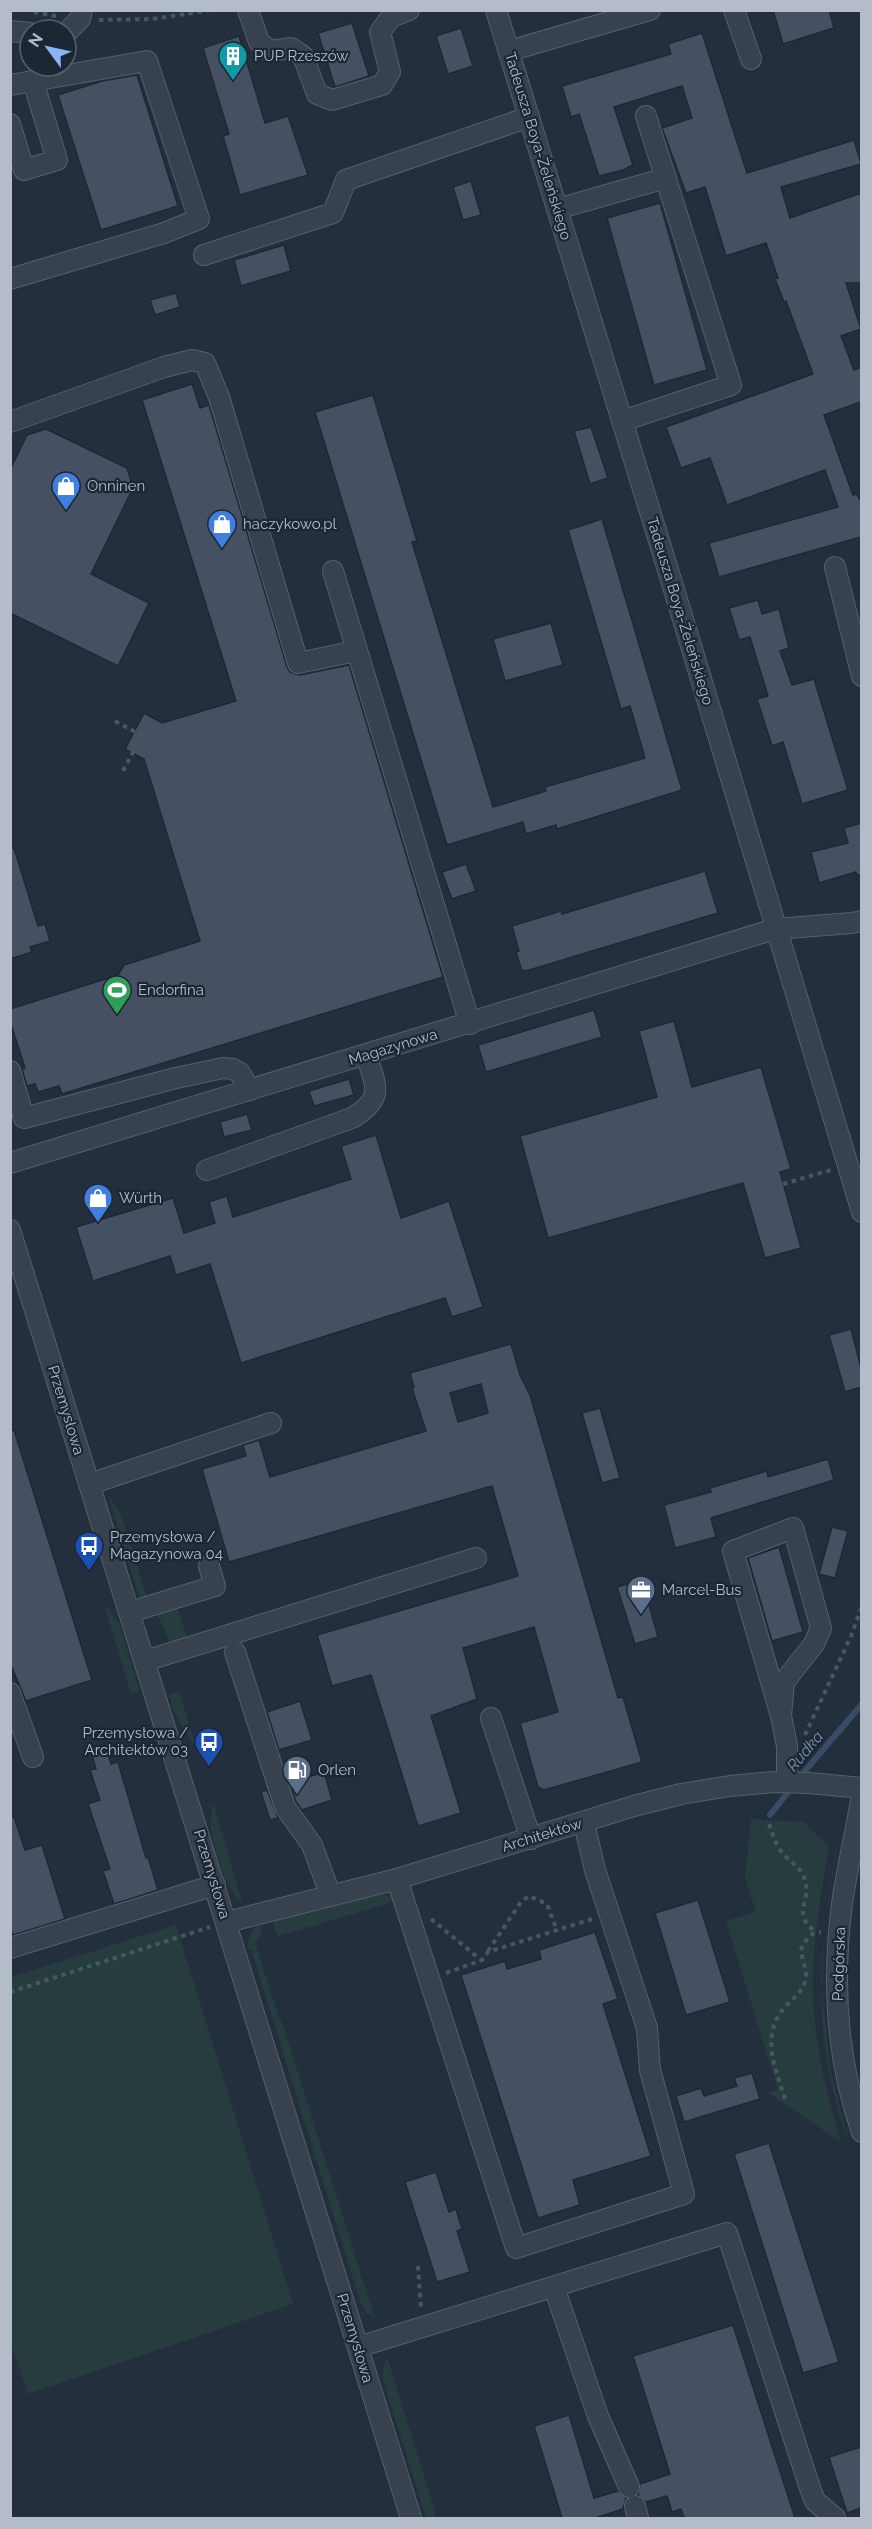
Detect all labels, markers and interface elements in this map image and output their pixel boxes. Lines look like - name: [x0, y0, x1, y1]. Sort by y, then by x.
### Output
- north arrow: [18, 18, 78, 78]
- text: N: [25, 30, 47, 50]
- building icon: PUP Rzeszów: [217, 40, 249, 82]
- place label: PUP Rzeszów: [254, 47, 349, 65]
- street label: Tadeusza Boya-Żeleńskiego: [501, 50, 576, 242]
- shop icon: Onninen: [50, 470, 82, 512]
- place label: Onninen: [87, 477, 145, 495]
- shop icon: haczykowo.pl: [206, 508, 238, 550]
- place label: haczykowo.pl: [243, 515, 337, 533]
- street label: Tadeusza Boya-Żeleńskiego: [643, 515, 718, 707]
- sports icon: Endorfina: [101, 974, 133, 1016]
- place label: Endorfina: [138, 981, 204, 999]
- street label: Magazynowa: [346, 1025, 440, 1069]
- shop icon: Würth: [82, 1182, 114, 1224]
- place label: Würth: [119, 1189, 162, 1207]
- street label: Przemysłowa: [44, 1363, 88, 1457]
- place label: Przemysłowa / Magazynowa 04: [110, 1528, 223, 1563]
- bus stop icon: Przemysłowa / Magazynowa 04: [73, 1530, 105, 1572]
- office icon: Marcel-Bus: [625, 1574, 657, 1616]
- place label: Marcel-Bus: [662, 1581, 742, 1599]
- place label: Przemysłowa / Architektów 03: [82, 1724, 188, 1759]
- bus stop icon: Przemysłowa / Architektów 03: [193, 1726, 225, 1768]
- water label: Rudka: [783, 1727, 828, 1775]
- fuel station icon: Orlen: [281, 1754, 313, 1796]
- place label: Orlen: [318, 1761, 356, 1779]
- street label: Architektów: [500, 1814, 584, 1856]
- street label: Przemysłowa: [190, 1827, 234, 1921]
- street label: Podgórska: [829, 1927, 849, 2001]
- street label: Przemysłowa: [333, 2291, 377, 2385]

